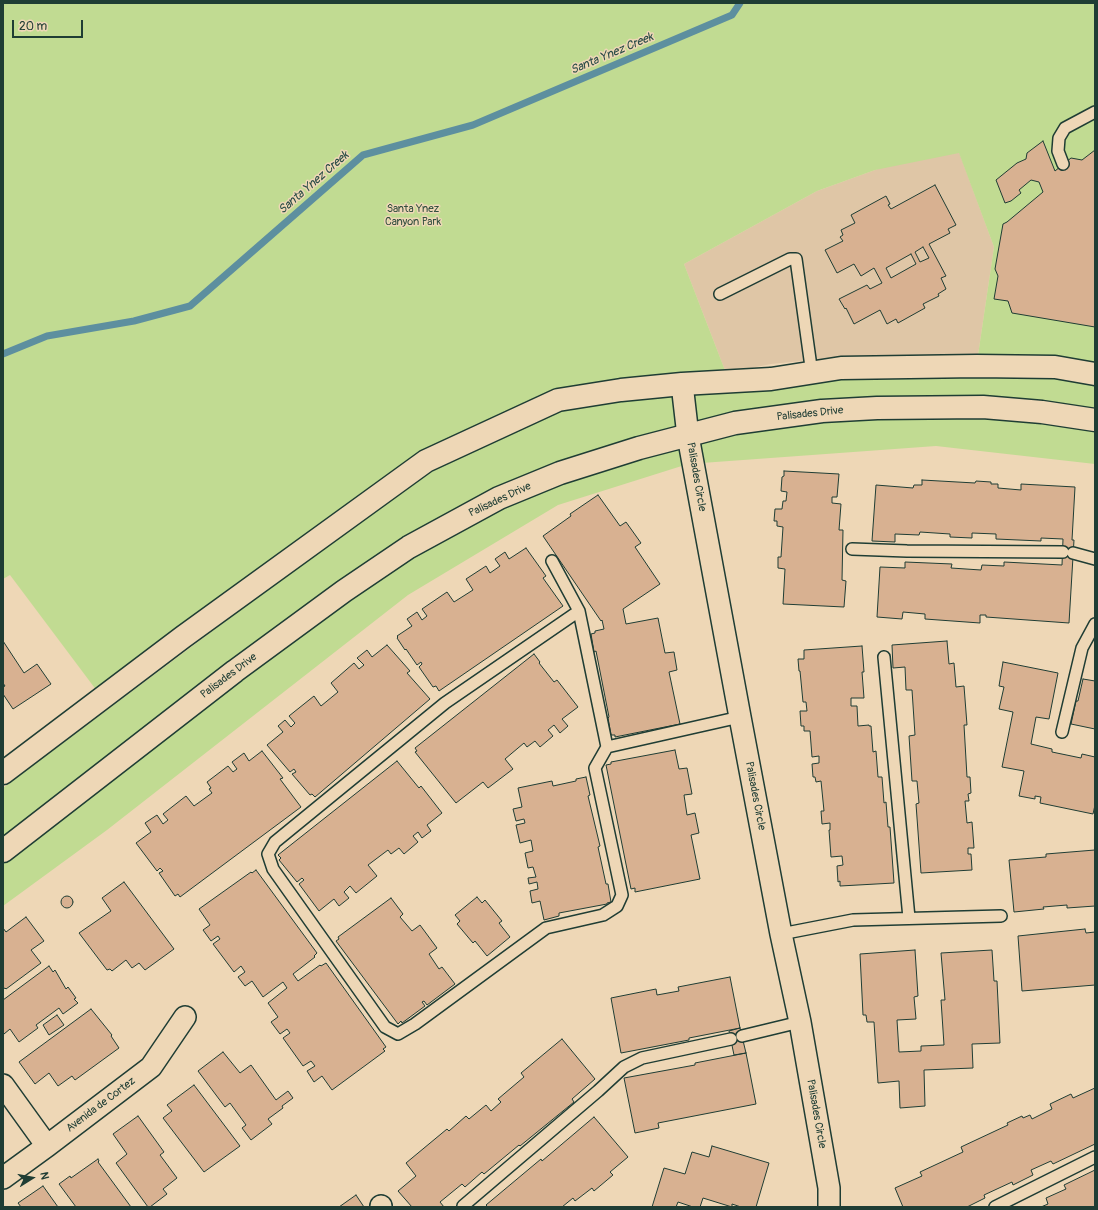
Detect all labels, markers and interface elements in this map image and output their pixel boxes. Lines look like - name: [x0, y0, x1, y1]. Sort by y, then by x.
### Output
- scale bar: [14, 12, 85, 38]
- text: 20 m: [19, 19, 47, 34]
- water label: Santa Ynez Creek: [569, 30, 655, 78]
- water label: Santa Ynez Creek: [276, 149, 352, 217]
- park label: Santa Ynez Canyon Park: [385, 202, 441, 228]
- street label: Palisades Drive: [776, 404, 844, 424]
- street label: Palisades Circle: [683, 441, 709, 513]
- street label: Palisades Drive: [467, 480, 533, 520]
- street label: Palisades Drive: [198, 651, 260, 701]
- street label: Palisades Circle: [742, 760, 768, 832]
- street label: Avenida de Cortez: [64, 1075, 138, 1135]
- street label: Palisades Circle: [803, 1078, 829, 1150]
- north arrow: [12, 1158, 52, 1198]
- text: N: [37, 1171, 51, 1181]

